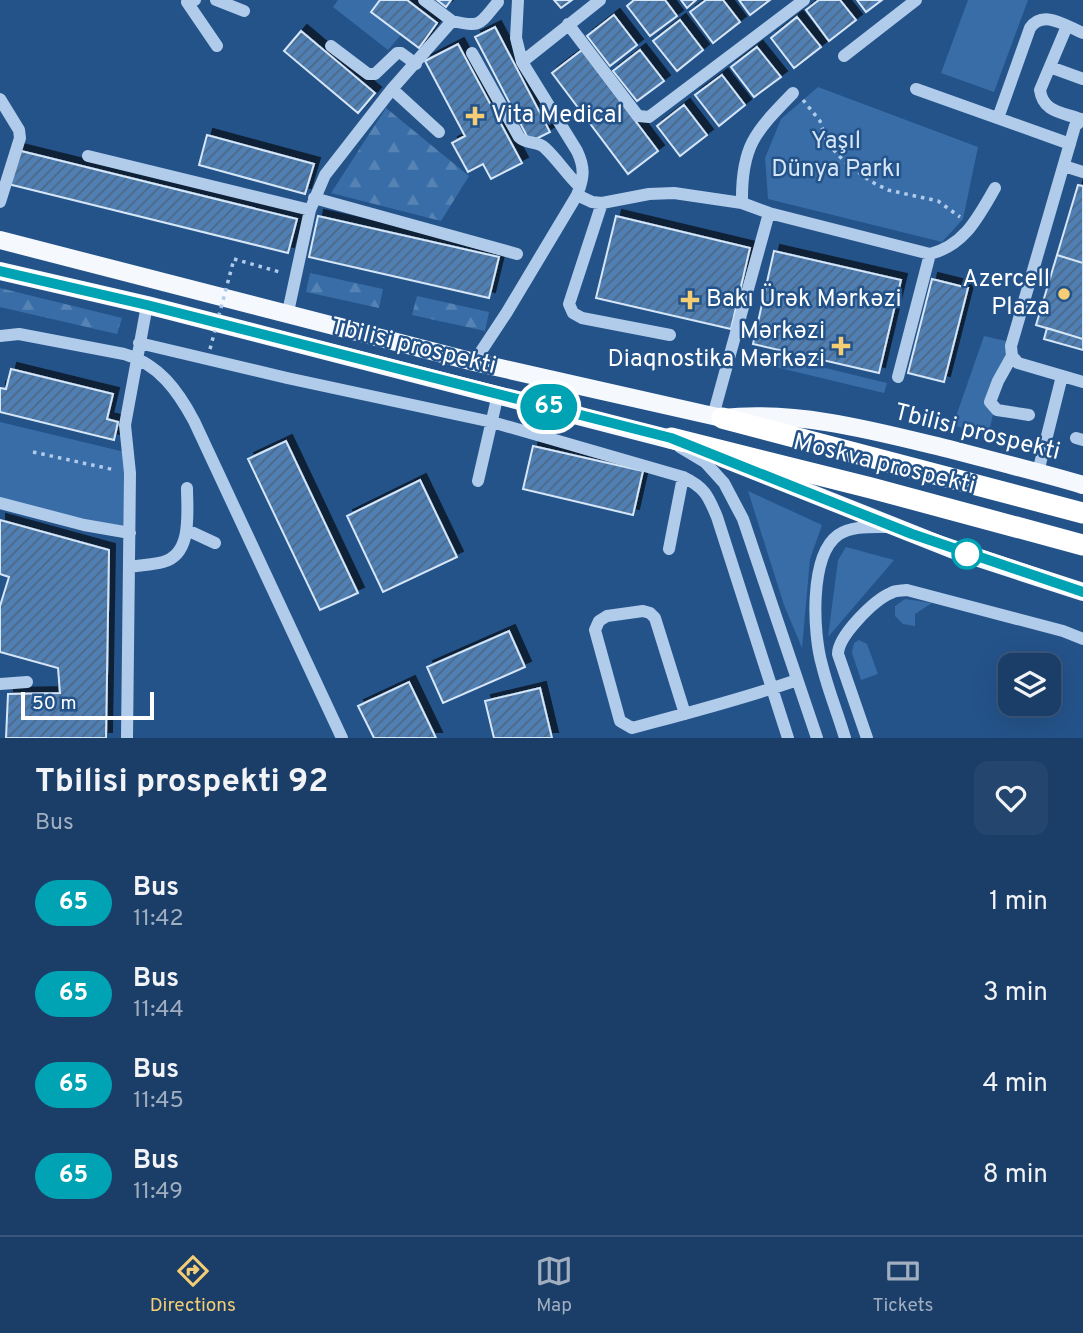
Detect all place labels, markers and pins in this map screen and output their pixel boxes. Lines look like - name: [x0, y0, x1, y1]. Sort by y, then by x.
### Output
- place label: Vita Medical: [491, 101, 623, 131]
- marker: Vita Medical: [465, 106, 485, 126]
- place label: Azercell Plaza: [962, 265, 1050, 323]
- place label: Bakı Ürək Mərkəzi: [706, 283, 902, 315]
- marker: Azercell Plaza: [1056, 286, 1072, 302]
- marker: Bakı Ürək Mərkəzi: [680, 290, 700, 310]
- place label: Mərkəzi Diaqnostika Mərkəzi: [607, 317, 825, 375]
- marker: Mərkəzi Diaqnostika Mərkəzi: [831, 336, 851, 356]
- unlabelled marker: [952, 539, 982, 569]

